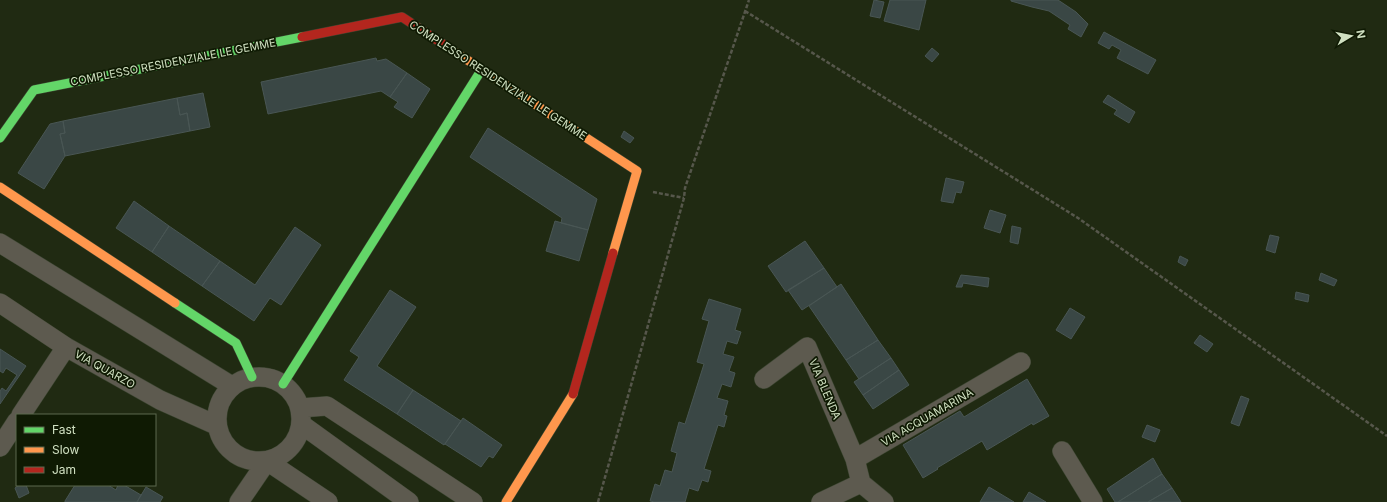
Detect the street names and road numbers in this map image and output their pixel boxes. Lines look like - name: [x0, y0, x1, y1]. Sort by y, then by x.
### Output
- street label: COMPLESSO RESIDENZIALE LE GEMME: [407, 17, 589, 143]
- street label: COMPLESSO RESIDENZIALE LE GEMME: [69, 35, 277, 89]
- street label: VIA QUARZO: [72, 347, 138, 391]
- street label: VIA BLENDA: [806, 356, 844, 422]
- street label: VIA ACQUAMARINA: [879, 385, 976, 449]

